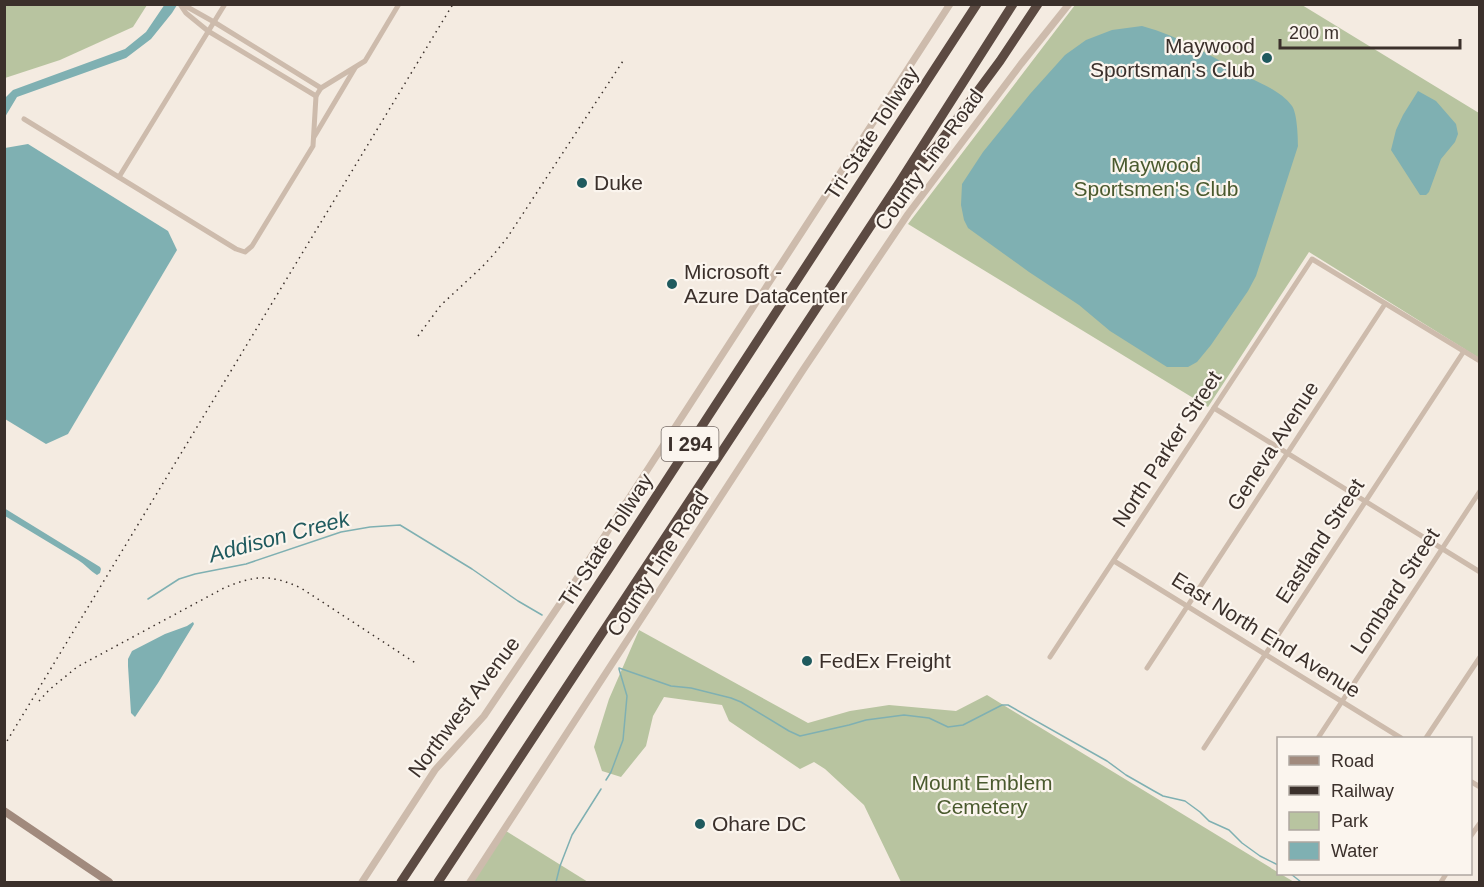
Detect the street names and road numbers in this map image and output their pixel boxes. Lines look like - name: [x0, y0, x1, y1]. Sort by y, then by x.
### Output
- street label: Tri-State Tollway: [820, 61, 923, 204]
- street label: County Line Road: [870, 85, 987, 234]
- street label: North Parker Street: [1108, 366, 1226, 531]
- street label: Geneva Avenue: [1222, 377, 1323, 515]
- road number: I 294: [662, 427, 718, 461]
- street label: Tri-State Tollway: [554, 468, 657, 611]
- street label: Eastland Street: [1271, 474, 1368, 607]
- street label: County Line Road: [602, 487, 713, 640]
- street label: Lombard Street: [1346, 524, 1444, 658]
- street label: East North End Avenue: [1168, 567, 1365, 702]
- street label: Northwest Avenue: [403, 632, 524, 782]

